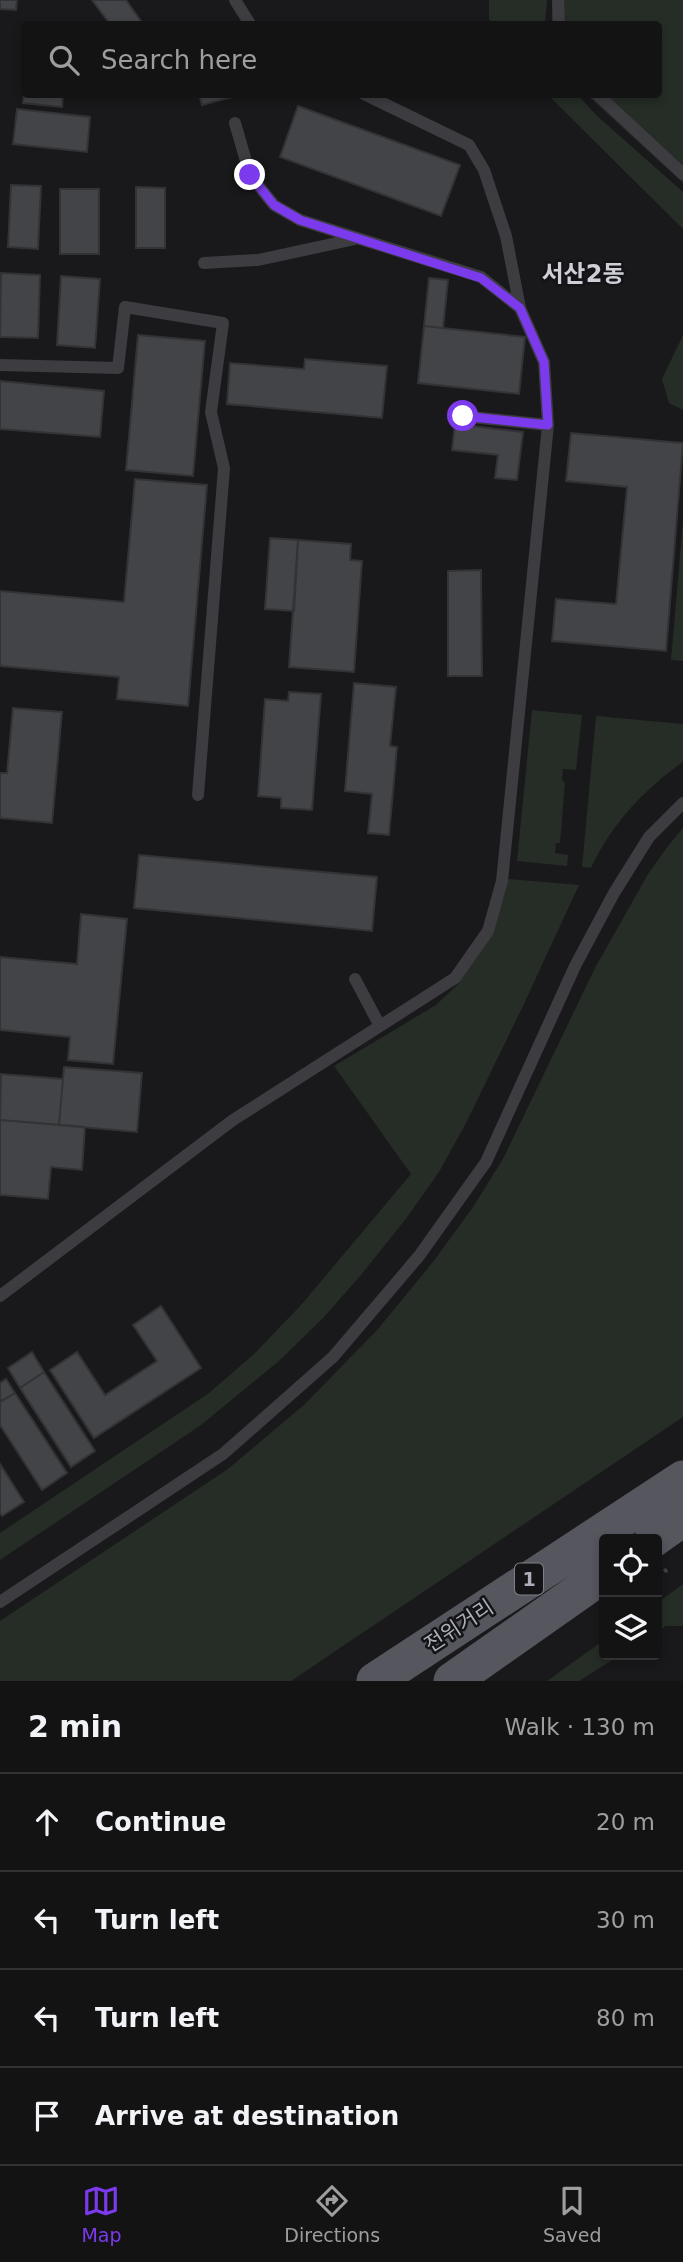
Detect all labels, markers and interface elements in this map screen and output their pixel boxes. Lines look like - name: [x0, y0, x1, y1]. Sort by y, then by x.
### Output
- search box: [21, 21, 662, 98]
- icon: search: [45, 41, 83, 79]
- text: Search here: [101, 45, 257, 75]
- route end: [234, 159, 265, 190]
- district label: 서산2동: [542, 260, 624, 288]
- route start: [447, 400, 478, 431]
- map controls: [599, 1534, 662, 1660]
- button: locate: [599, 1534, 662, 1597]
- road number: 1: [515, 1564, 543, 1595]
- street label: 전위거리: [420, 1595, 498, 1657]
- button: layers: [599, 1597, 662, 1660]
- text: 2 min: [28, 1709, 122, 1744]
- text: Walk · 130 m: [504, 1714, 655, 1740]
- icon: ahead: [28, 1803, 66, 1841]
- text: Continue: [95, 1807, 226, 1837]
- text: 20 m: [596, 1809, 655, 1835]
- icon: left: [28, 1901, 66, 1939]
- text: Turn left: [95, 1905, 219, 1935]
- text: 30 m: [596, 1907, 655, 1933]
- icon: left: [28, 1999, 66, 2037]
- text: Turn left: [95, 2003, 219, 2033]
- text: 80 m: [596, 2005, 655, 2031]
- icon: arrive: [28, 2097, 66, 2135]
- text: Arrive at destination: [95, 2101, 399, 2131]
- tab: Map: [81, 2182, 122, 2246]
- tab: Directions: [284, 2182, 380, 2246]
- tab: Saved: [543, 2182, 602, 2246]

